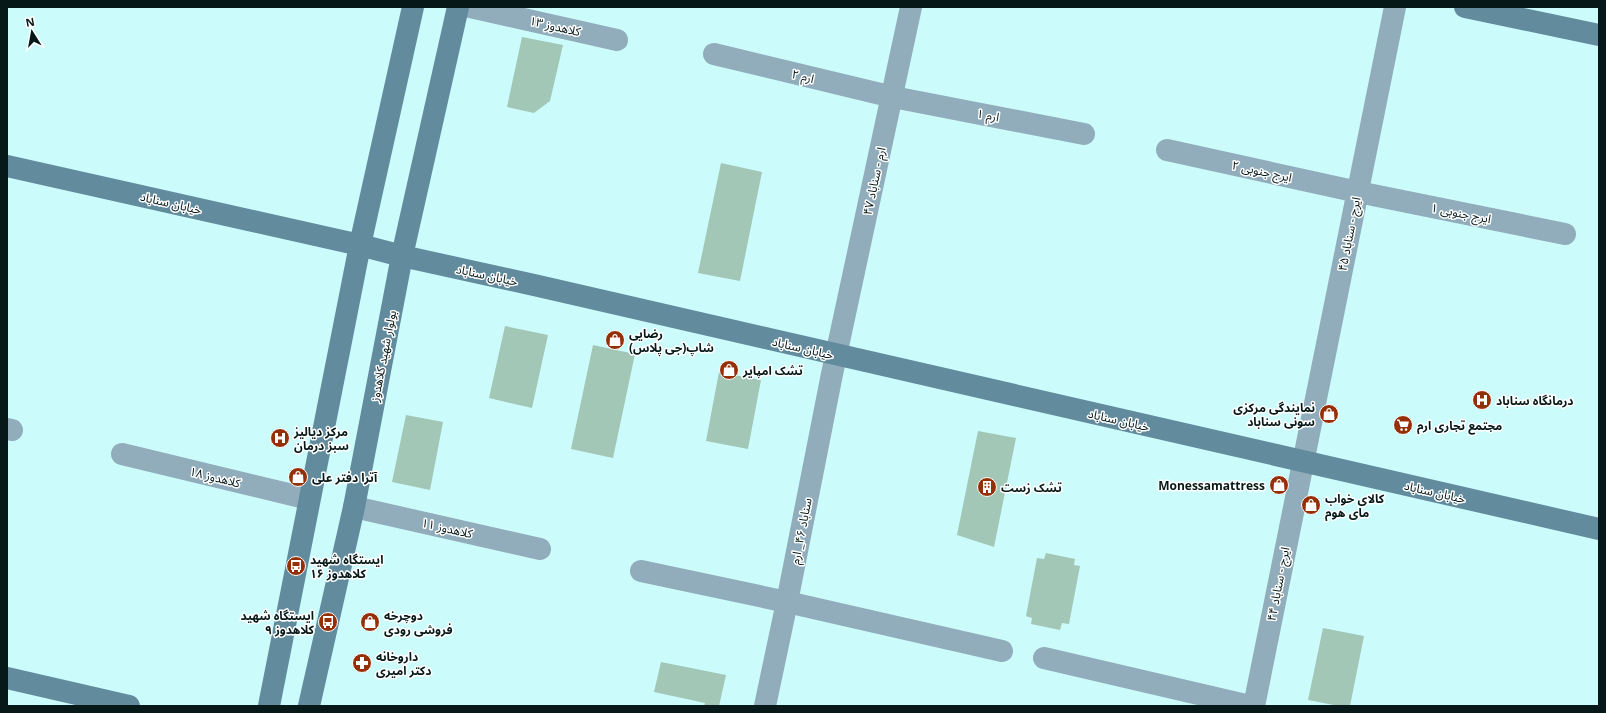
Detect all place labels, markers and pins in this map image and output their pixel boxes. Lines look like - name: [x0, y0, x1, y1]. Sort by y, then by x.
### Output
- place label: رضایی شاپ(جی پلاس): [629, 325, 714, 357]
- shop icon: رضایی شاپ(جی پلاس): [604, 329, 626, 351]
- shop icon: تشک امپایر: [718, 359, 740, 381]
- place label: تشک امپایر: [742, 362, 803, 379]
- hospital icon: درمانگاه سناباد: [1471, 389, 1493, 411]
- place label: درمانگاه سناباد: [1496, 392, 1574, 409]
- place label: نمایندگی مرکزی سونی سناباد: [1233, 399, 1315, 430]
- shop icon: نمایندگی مرکزی سونی سناباد: [1318, 403, 1340, 425]
- supermarket icon: مجتمع تجاری ارم: [1392, 414, 1414, 436]
- place label: مجتمع تجاری ارم: [1417, 417, 1502, 435]
- place label: مرکز دیالیز سبز درمان: [293, 423, 349, 454]
- hospital icon: مرکز دیالیز سبز درمان: [269, 427, 291, 449]
- shop icon: آترا دفتر علی: [287, 466, 309, 488]
- place label: آترا دفتر علی: [312, 469, 378, 486]
- shop icon: Monessamattress: [1268, 474, 1290, 496]
- building icon: تشک زست: [976, 476, 998, 498]
- place label: Monessamattress: [1158, 477, 1265, 494]
- place label: تشک زست: [1001, 479, 1062, 496]
- place label: کالای خواب مای هوم: [1325, 490, 1385, 522]
- shop icon: کالای خواب مای هوم: [1300, 494, 1322, 516]
- place label: ایستگاه شهید کلاهدوز ۱۶: [310, 551, 383, 582]
- bus stop icon: ایستگاه شهید کلاهدوز ۱۶: [285, 555, 307, 577]
- place label: ایستگاه شهید کلاهدوز ۹: [241, 607, 315, 638]
- place label: دوچرخه فروشی رودی: [384, 607, 453, 638]
- bus stop icon: ایستگاه شهید کلاهدوز ۹: [317, 611, 339, 633]
- shop icon: دوچرخه فروشی رودی: [359, 611, 381, 633]
- place label: داروخانه دکتر امیرى: [376, 648, 432, 679]
- pharmacy icon: داروخانه دکتر امیرى: [351, 652, 373, 674]

